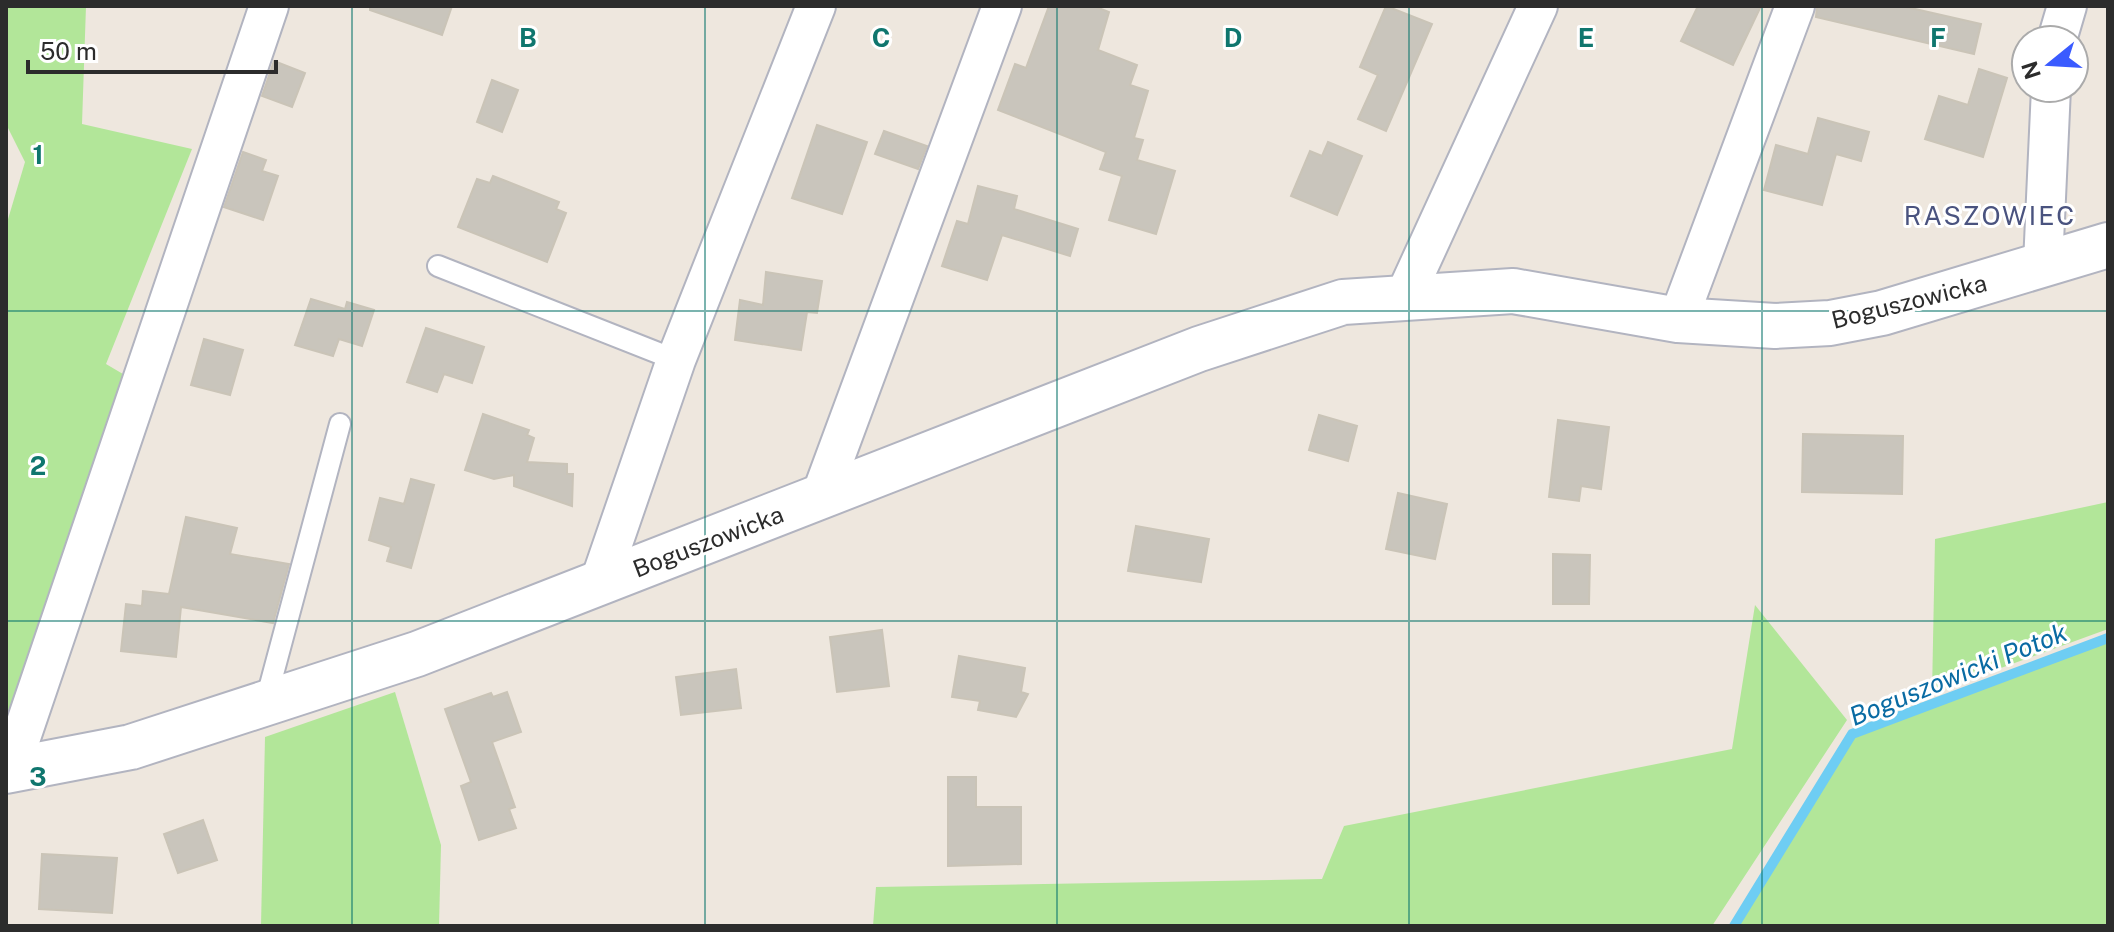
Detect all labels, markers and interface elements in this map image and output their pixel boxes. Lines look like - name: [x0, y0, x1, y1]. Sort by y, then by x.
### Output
- text: B: [519, 22, 537, 53]
- text: C: [872, 22, 890, 53]
- text: D: [1224, 22, 1242, 53]
- text: E: [1578, 22, 1594, 53]
- text: F: [1930, 22, 1946, 53]
- scale bar: [28, 24, 276, 74]
- north arrow: [2010, 24, 2090, 104]
- text: 50 m: [40, 37, 97, 65]
- text: N: [2016, 58, 2046, 82]
- text: 1: [32, 139, 44, 170]
- district label: RASZOWIEC: [1904, 200, 2076, 231]
- street label: Boguszowicka: [1828, 268, 1990, 334]
- text: 2: [30, 450, 46, 481]
- street label: Boguszowicka: [629, 499, 787, 583]
- water label: Boguszowicki Potok: [1845, 616, 2071, 732]
- text: 3: [29, 761, 47, 792]

